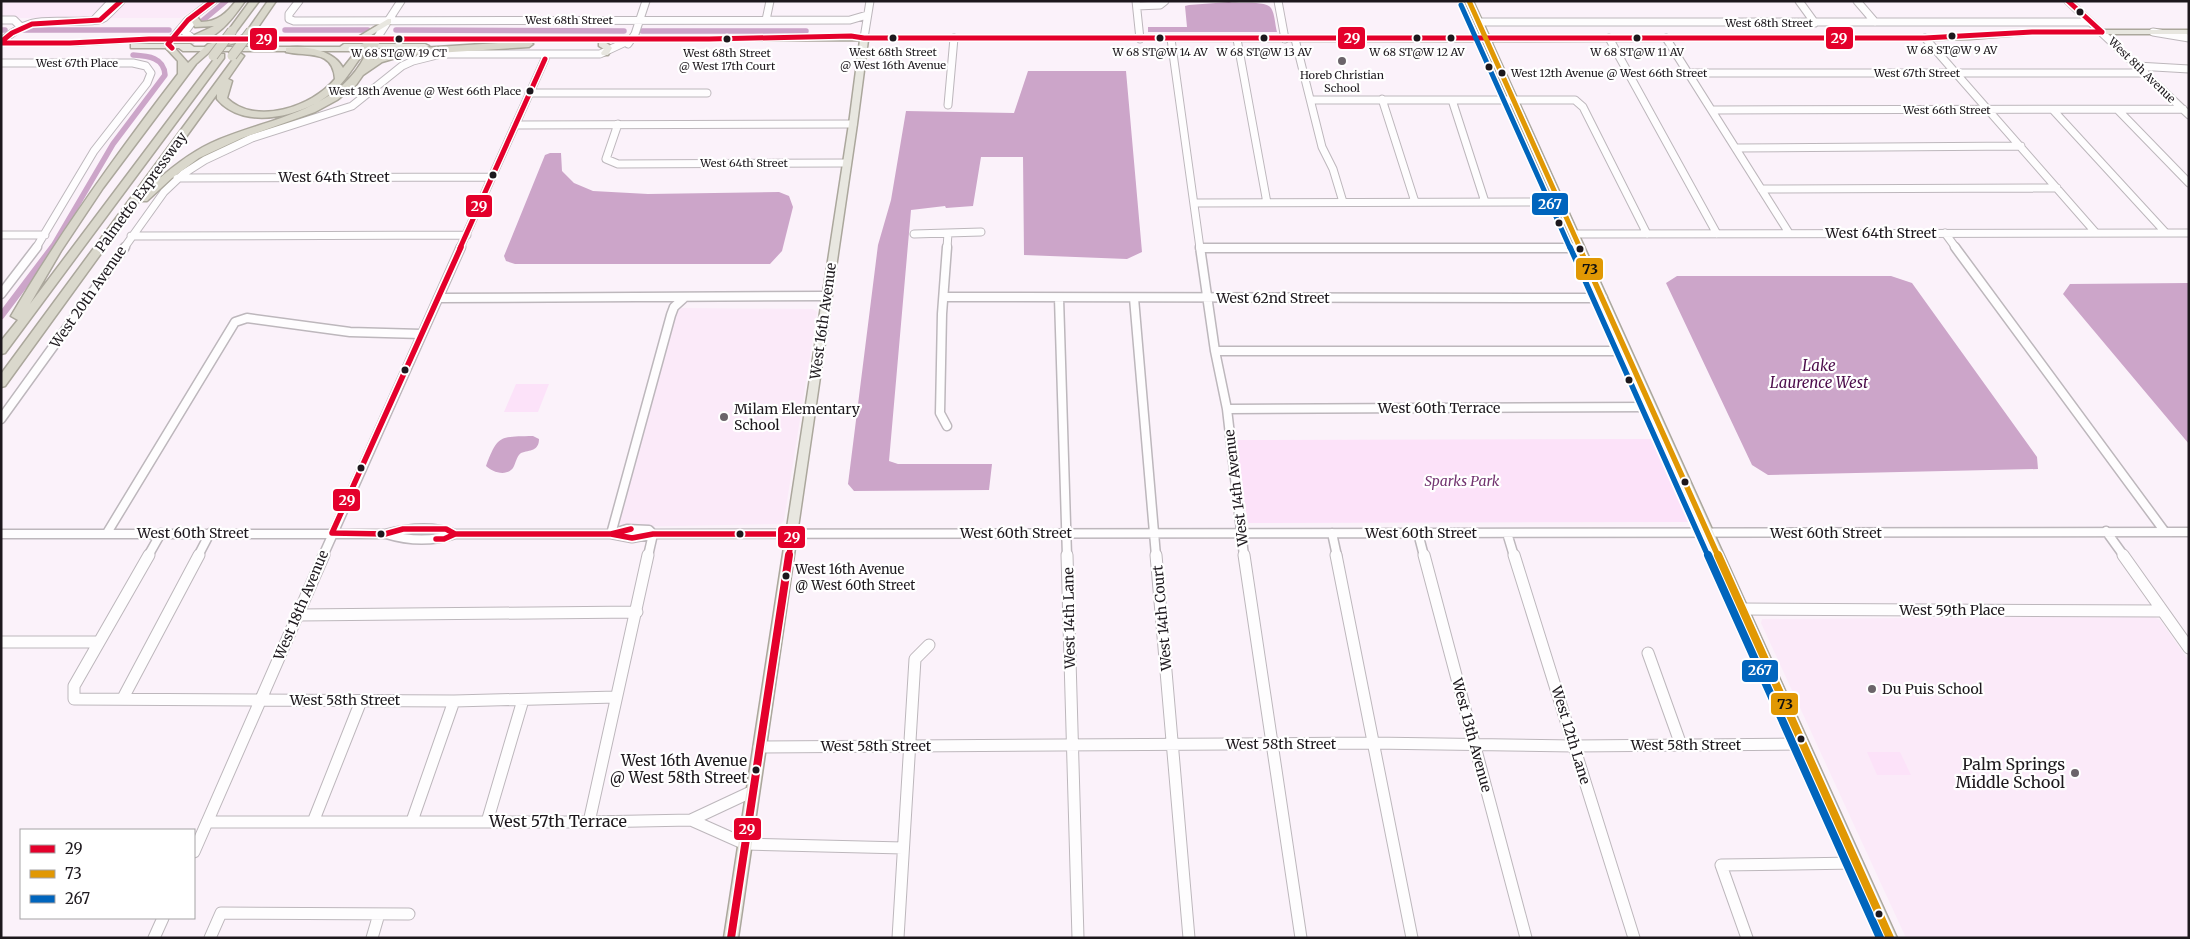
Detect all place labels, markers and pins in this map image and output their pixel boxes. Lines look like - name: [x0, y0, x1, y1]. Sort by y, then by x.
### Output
- unlabelled marker: [2075, 7, 2085, 17]
- marker: W 68 ST@W 9 AV: [1947, 31, 1957, 41]
- marker: West 68th Street @ West 16th Avenue: [888, 33, 898, 43]
- marker: W 68 ST@W 14 AV: [1155, 33, 1165, 43]
- marker: W 68 ST@W 13 AV: [1259, 33, 1269, 43]
- marker: W 68 ST@W 12 AV: [1412, 33, 1422, 43]
- unlabelled marker: [1446, 33, 1456, 43]
- marker: W 68 ST@W 11 AV: [1632, 33, 1642, 43]
- marker: W 68 ST@W 19 CT: [394, 34, 404, 44]
- marker: West 68th Street @ West 17th Court: [722, 34, 732, 44]
- place label: W 68 ST@W 9 AV: [1906, 43, 1998, 57]
- place label: West 68th Street @ West 16th Avenue: [840, 45, 946, 72]
- place label: W 68 ST@W 14 AV: [1111, 45, 1208, 59]
- place label: W 68 ST@W 13 AV: [1216, 45, 1312, 59]
- place label: W 68 ST@W 12 AV: [1368, 45, 1465, 59]
- place label: W 68 ST@W 11 AV: [1589, 45, 1684, 59]
- place label: W 68 ST@W 19 CT: [350, 46, 447, 60]
- place label: West 68th Street @ West 17th Court: [679, 46, 776, 73]
- marker: Horeb Christian School: [1336, 55, 1348, 67]
- unlabelled marker: [1484, 62, 1494, 72]
- place label: West 12th Avenue @ West 66th Street: [1510, 66, 1708, 80]
- place label: Horeb Christian School: [1300, 68, 1385, 95]
- marker: West 12th Avenue @ West 66th Street: [1497, 68, 1507, 78]
- place label: West 18th Avenue @ West 66th Place: [328, 84, 521, 98]
- marker: West 18th Avenue @ West 66th Place: [525, 86, 535, 96]
- unlabelled marker: [488, 170, 498, 180]
- unlabelled marker: [1554, 218, 1564, 228]
- unlabelled marker: [1575, 244, 1585, 254]
- unlabelled marker: [400, 365, 410, 375]
- unlabelled marker: [1624, 375, 1634, 385]
- place label: Milam Elementary School: [734, 400, 861, 434]
- marker: Milam Elementary School: [718, 411, 730, 423]
- unlabelled marker: [356, 463, 366, 473]
- unlabelled marker: [1680, 477, 1690, 487]
- unlabelled marker: [376, 529, 386, 539]
- unlabelled marker: [735, 529, 745, 539]
- place label: West 16th Avenue @ West 60th Street: [794, 561, 915, 594]
- marker: West 16th Avenue @ West 60th Street: [781, 571, 791, 581]
- place label: Du Puis School: [1882, 680, 1984, 698]
- marker: Du Puis School: [1866, 683, 1878, 695]
- unlabelled marker: [1796, 734, 1806, 744]
- place label: West 16th Avenue @ West 58th Street: [610, 751, 747, 787]
- place label: Palm Springs Middle School: [1955, 754, 2065, 792]
- marker: West 16th Avenue @ West 58th Street: [751, 765, 761, 775]
- marker: Palm Springs Middle School: [2069, 767, 2081, 779]
- unlabelled marker: [1874, 909, 1884, 919]

